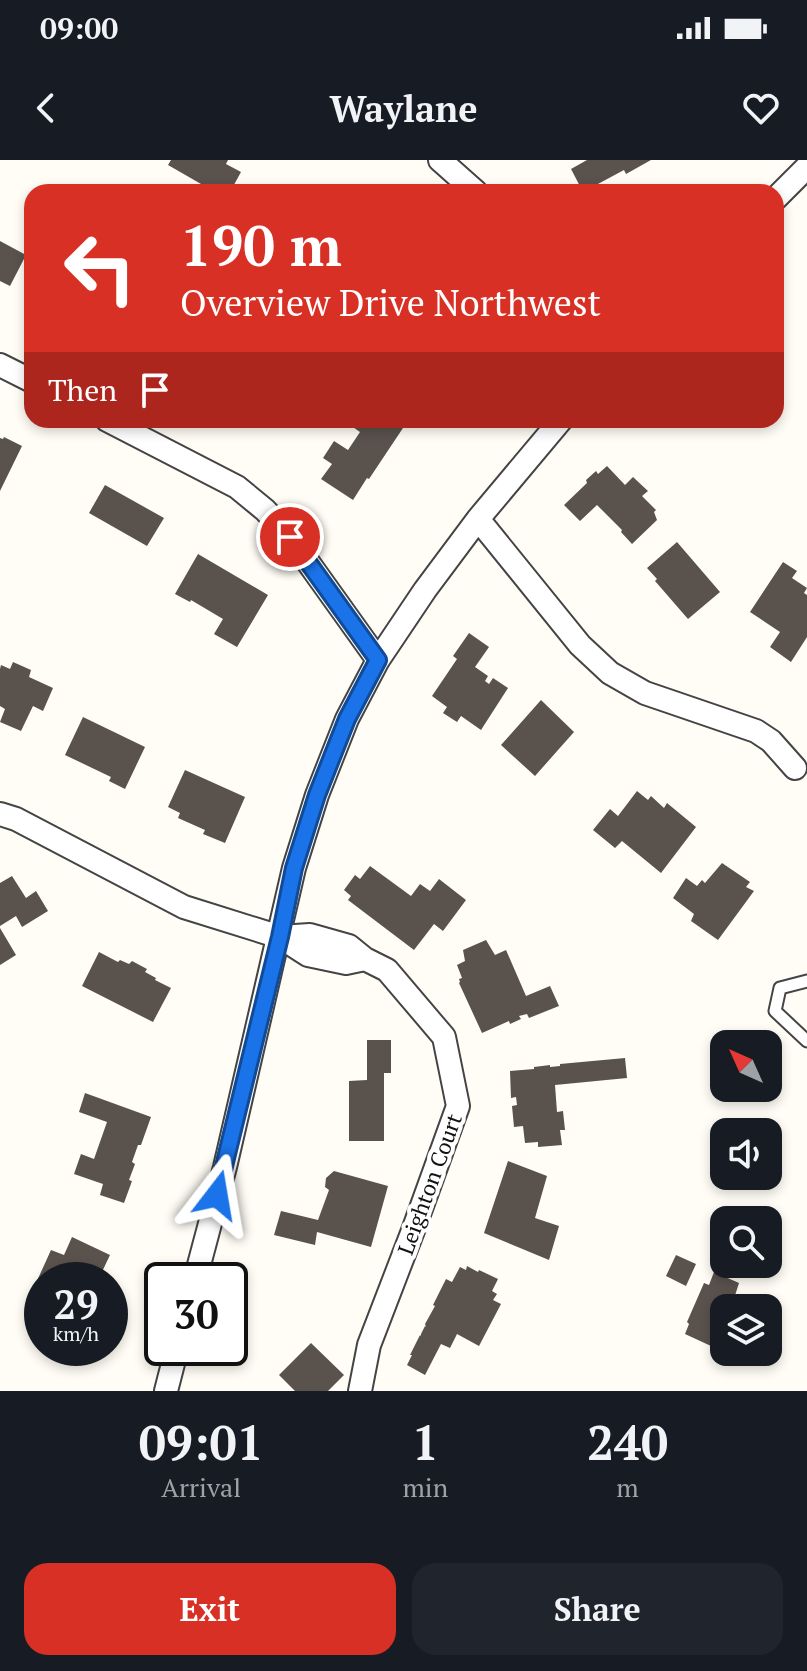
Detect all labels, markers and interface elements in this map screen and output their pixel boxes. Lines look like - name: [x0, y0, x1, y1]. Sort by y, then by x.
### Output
- text: 09:00: [40, 8, 118, 48]
- text: Waylane: [329, 85, 478, 132]
- icon: back: [24, 86, 68, 130]
- icon: heart: [739, 86, 783, 130]
- text: 190 m: [180, 208, 342, 282]
- icon: left: [48, 216, 152, 320]
- text: Overview Drive Northwest: [180, 279, 601, 326]
- icon: arrive: [133, 368, 177, 412]
- text: Then: [48, 370, 117, 410]
- pin: [256, 503, 324, 571]
- icon: arrive: [268, 515, 312, 559]
- north arrow: [710, 1030, 782, 1102]
- map controls: [710, 1030, 782, 1366]
- street label: Leighton Court: [390, 1109, 468, 1259]
- button: sound: [710, 1118, 782, 1190]
- position arrow: [175, 1153, 259, 1237]
- button: search: [710, 1206, 782, 1278]
- speed limit sign: 30: [144, 1262, 248, 1366]
- text: 29: [53, 1277, 99, 1330]
- button: layers: [710, 1294, 782, 1366]
- text: km/h: [53, 1320, 99, 1347]
- text: 09:01: [139, 1410, 264, 1474]
- text: 1: [412, 1410, 439, 1474]
- text: 240: [587, 1410, 668, 1474]
- text: Arrival: [161, 1470, 241, 1504]
- text: min: [402, 1470, 448, 1504]
- text: m: [616, 1470, 639, 1504]
- button: Exit: [24, 1563, 396, 1655]
- button: Share: [412, 1563, 783, 1655]

